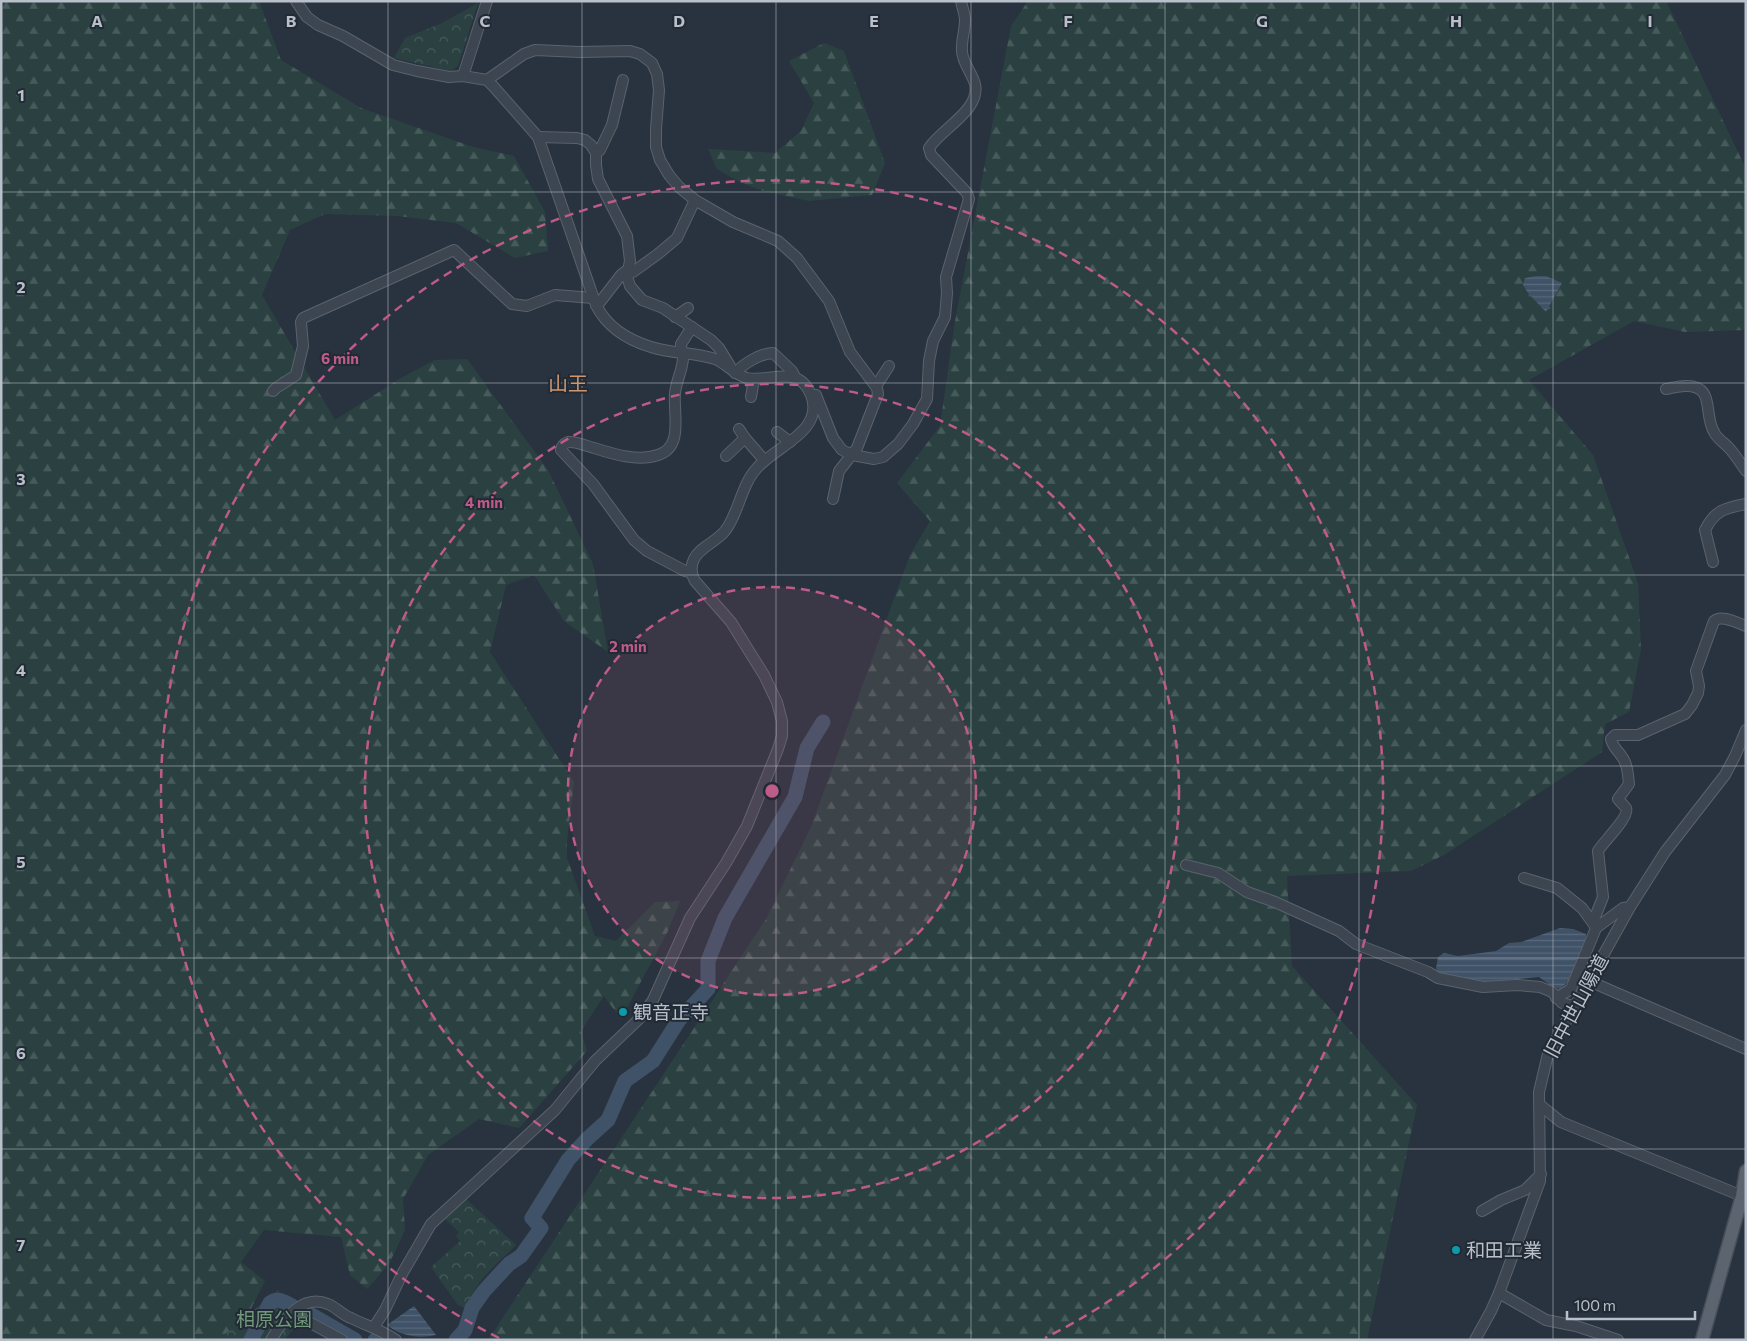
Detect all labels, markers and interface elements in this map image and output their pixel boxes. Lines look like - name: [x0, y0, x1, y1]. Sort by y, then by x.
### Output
- text: A: [91, 11, 103, 30]
- text: B: [286, 11, 297, 30]
- text: C: [480, 11, 491, 30]
- text: D: [673, 11, 685, 30]
- text: E: [869, 11, 879, 30]
- text: F: [1063, 11, 1073, 30]
- text: G: [1256, 11, 1268, 30]
- text: H: [1450, 11, 1462, 30]
- text: I: [1647, 11, 1653, 30]
- text: 1: [17, 85, 25, 104]
- text: 2: [16, 277, 26, 296]
- text: 6 min: [321, 349, 359, 367]
- district label: 山王: [548, 371, 588, 395]
- text: 3: [16, 469, 26, 488]
- text: 4 min: [465, 493, 503, 511]
- text: 2 min: [609, 637, 647, 655]
- text: 4: [16, 660, 26, 679]
- centre of rings: [763, 782, 781, 800]
- text: 5: [16, 852, 26, 871]
- street label: 旧中世山陽道: [1539, 950, 1612, 1061]
- place label: 観音正寺: [633, 1000, 709, 1023]
- marker: 観音正寺: [617, 1006, 629, 1018]
- text: 6: [16, 1043, 26, 1062]
- text: 7: [17, 1235, 26, 1254]
- place label: 和田工業: [1466, 1238, 1542, 1261]
- marker: 和田工業: [1450, 1244, 1462, 1256]
- scale bar: [1567, 1288, 1694, 1320]
- text: 100 m: [1574, 1296, 1616, 1314]
- park label: 相原公園: [236, 1307, 312, 1330]

